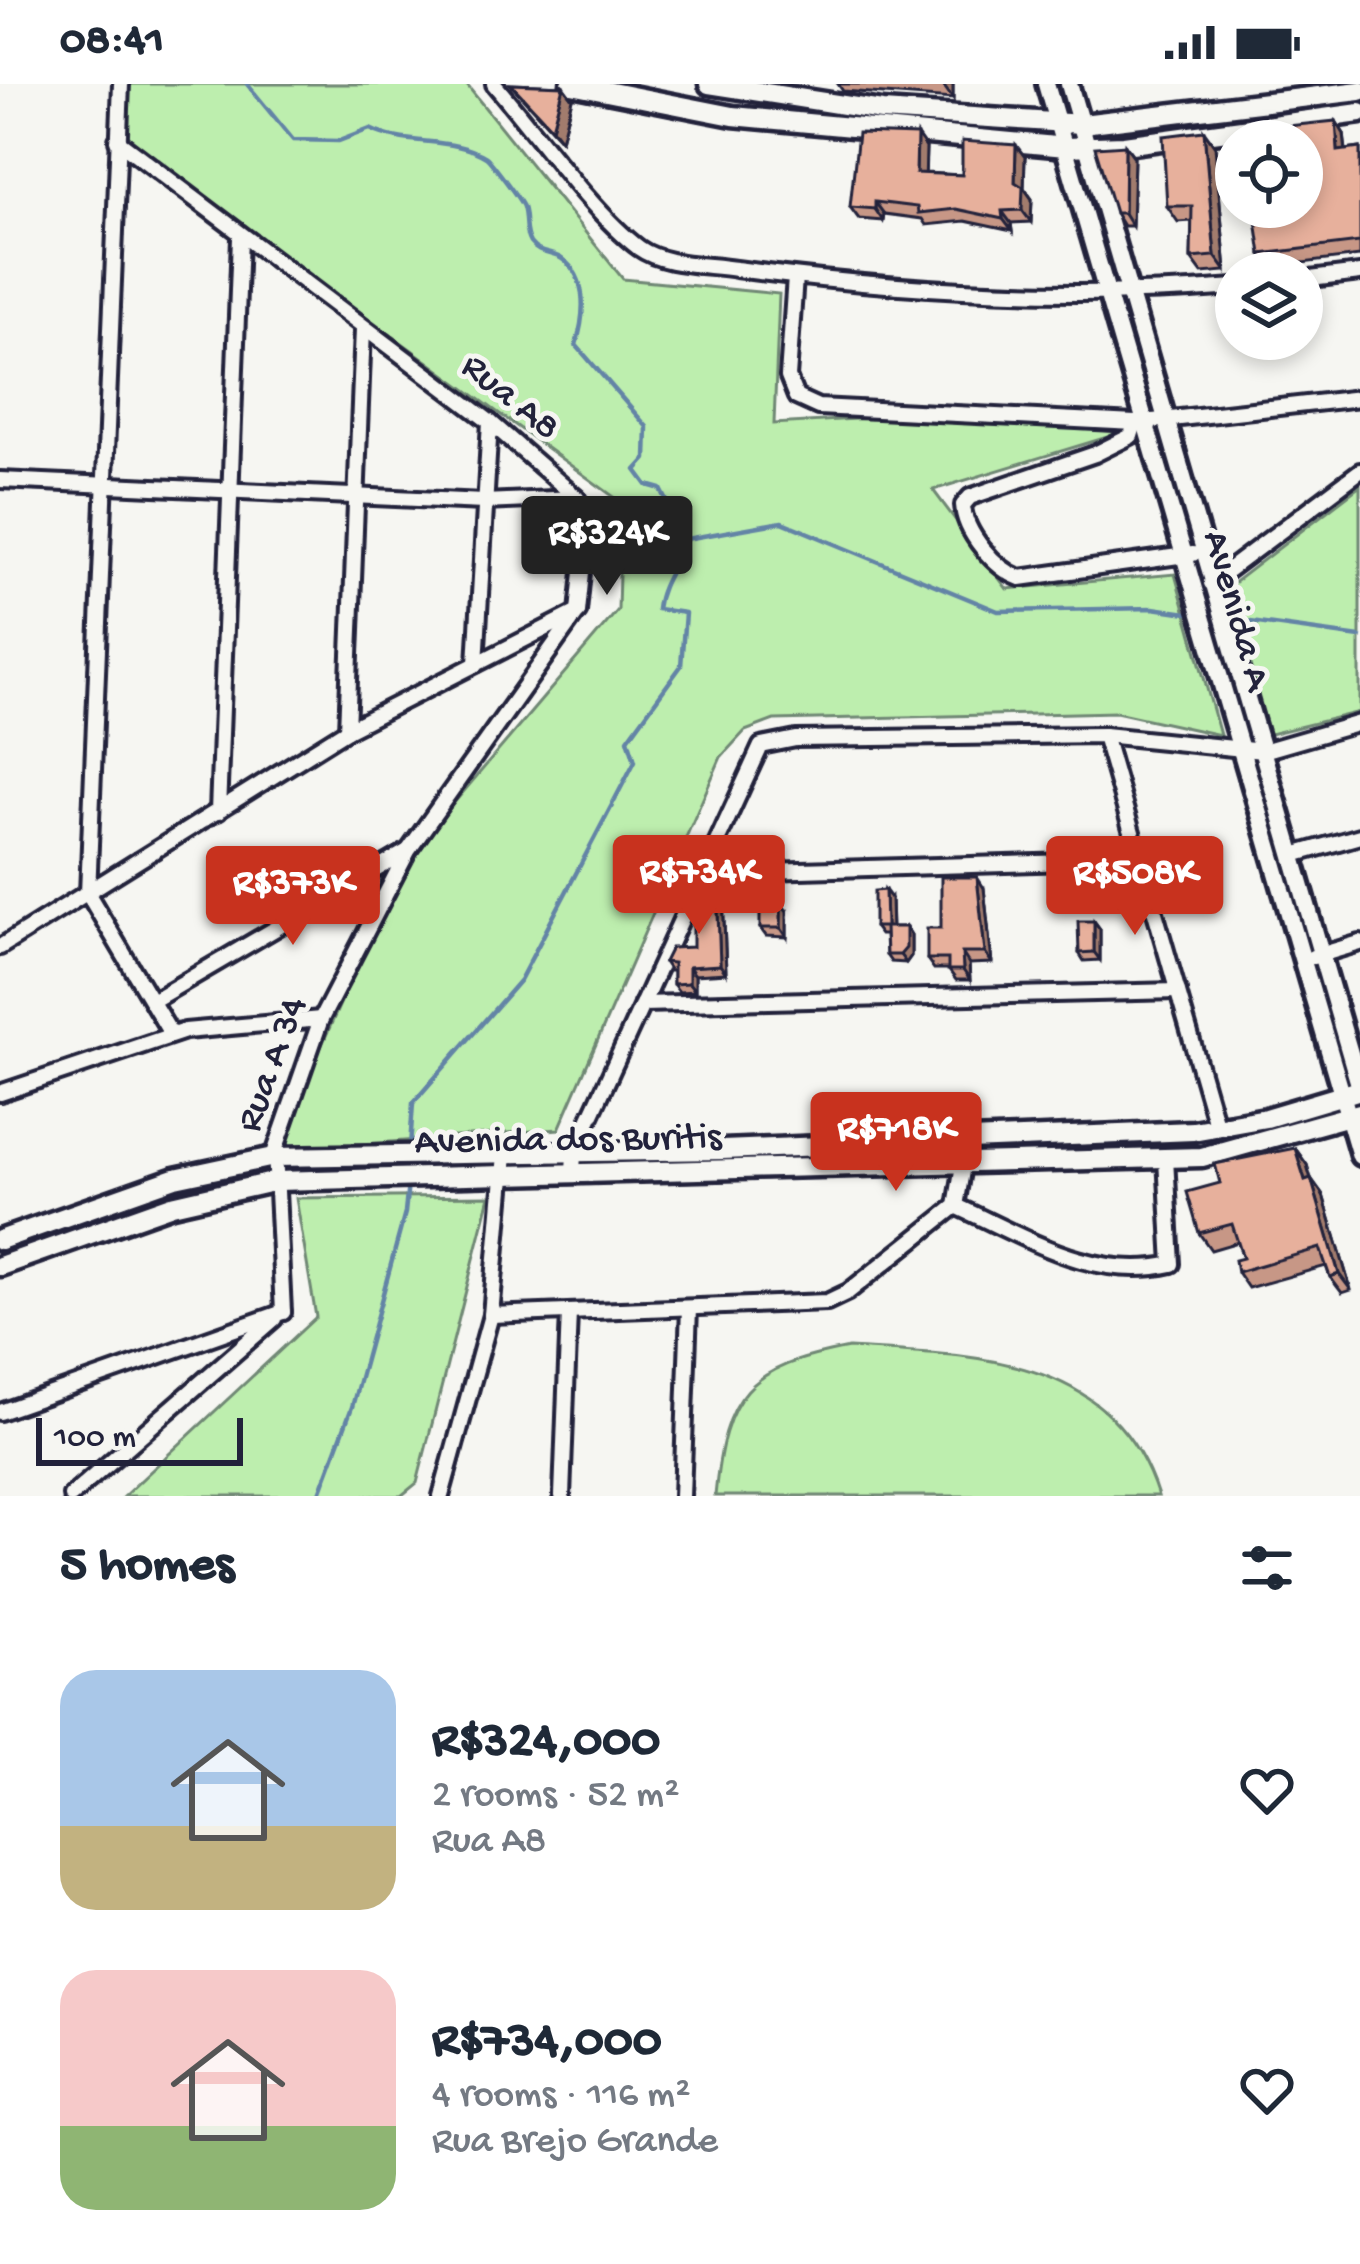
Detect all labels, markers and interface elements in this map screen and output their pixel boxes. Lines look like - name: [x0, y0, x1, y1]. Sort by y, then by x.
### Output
- text: 08:41: [60, 16, 164, 69]
- map controls: [1215, 120, 1323, 360]
- button: locate: [1215, 120, 1323, 228]
- button: layers: [1215, 252, 1323, 360]
- street label: Rua A8: [450, 345, 568, 453]
- pin: R$324K: [509, 496, 705, 598]
- text: R$324K: [548, 512, 666, 558]
- street label: Avenida A: [1189, 526, 1279, 698]
- pin: R$734K: [601, 835, 797, 937]
- pin: R$508K: [1037, 836, 1233, 938]
- pin: R$373K: [195, 846, 391, 948]
- text: R$734K: [640, 851, 758, 897]
- text: R$508K: [1073, 852, 1197, 898]
- text: R$373K: [233, 862, 353, 908]
- street label: Rua A 34: [228, 991, 320, 1139]
- pin: R$718K: [798, 1092, 994, 1194]
- text: R$718K: [838, 1108, 954, 1154]
- street label: Avenida dos Buritis: [414, 1116, 723, 1168]
- scale bar: [36, 1412, 243, 1465]
- text: 100 m: [54, 1420, 136, 1458]
- icon: filters: [1234, 1535, 1300, 1601]
- text: 5 homes: [60, 1538, 234, 1598]
- text: R$324,000: [432, 1714, 660, 1774]
- icon: home: [156, 1718, 300, 1862]
- icon: heart: [1234, 1757, 1300, 1823]
- text: 2 rooms · 52 m²: [432, 1774, 679, 1820]
- text: Rua A8: [432, 1820, 546, 1866]
- text: R$734,000: [432, 2014, 662, 2074]
- icon: home: [156, 2018, 300, 2162]
- icon: heart: [1234, 2057, 1300, 2123]
- text: 4 rooms · 116 m²: [432, 2074, 690, 2120]
- text: Rua Brejo Grande: [432, 2120, 718, 2166]

